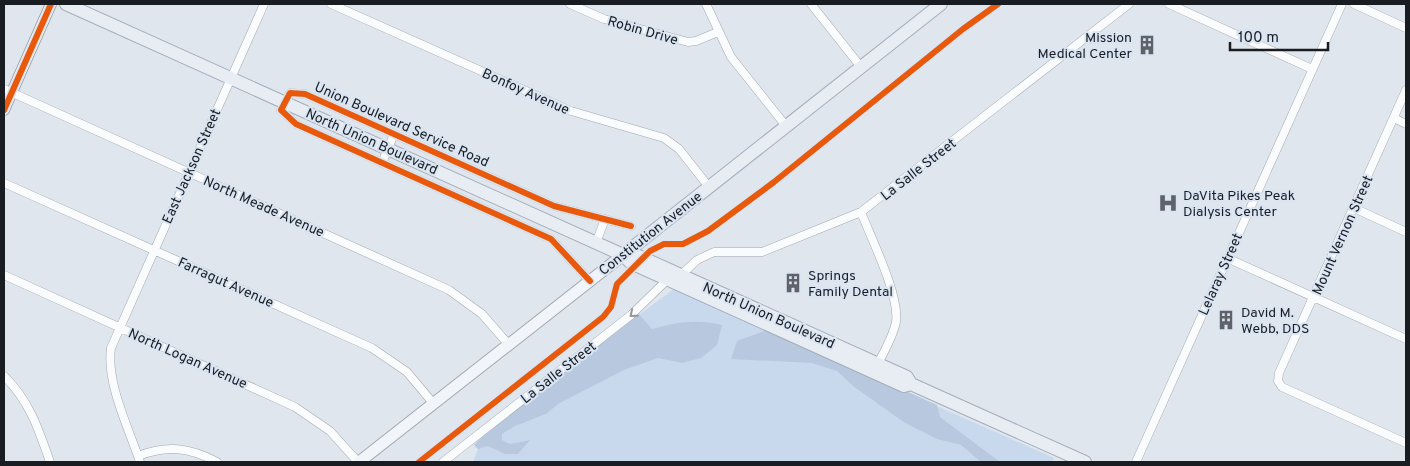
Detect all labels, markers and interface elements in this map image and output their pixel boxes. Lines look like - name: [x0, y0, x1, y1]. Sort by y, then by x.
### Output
- street label: Robin Drive: [605, 13, 680, 50]
- scale bar: [1230, 20, 1328, 52]
- text: 100 m: [1238, 29, 1279, 48]
- place label: Mission Medical Center: [1038, 30, 1133, 63]
- building icon: Mission Medical Center: [1136, 34, 1158, 56]
- street label: Bonfoy Avenue: [479, 66, 572, 119]
- street label: Union Boulevard Service Road: [312, 79, 491, 172]
- street label: North Union Boulevard: [303, 106, 440, 179]
- street label: East Jackson Street: [159, 107, 225, 227]
- street label: La Salle Street: [878, 135, 960, 205]
- street label: North Meade Avenue: [200, 173, 327, 242]
- street label: Mount Vernon Street: [1309, 173, 1377, 298]
- place label: DaVita Pikes Peak Dialysis Center: [1183, 188, 1295, 221]
- street label: Constitution Avenue: [596, 189, 706, 280]
- hospital icon: DaVita Pikes Peak Dialysis Center: [1157, 192, 1179, 214]
- street label: Lelaray Street: [1196, 231, 1247, 318]
- street label: Farragut Avenue: [175, 255, 276, 312]
- place label: Springs Family Dental: [808, 268, 893, 301]
- building icon: Springs Family Dental: [782, 272, 804, 294]
- street label: North Union Boulevard: [700, 280, 837, 353]
- place label: David M. Webb, DDS: [1241, 305, 1309, 338]
- one-way arrow: [629, 308, 638, 317]
- building icon: David M. Webb, DDS: [1215, 309, 1237, 331]
- street label: North Logan Avenue: [125, 326, 249, 393]
- street label: La Salle Street: [518, 338, 600, 408]

